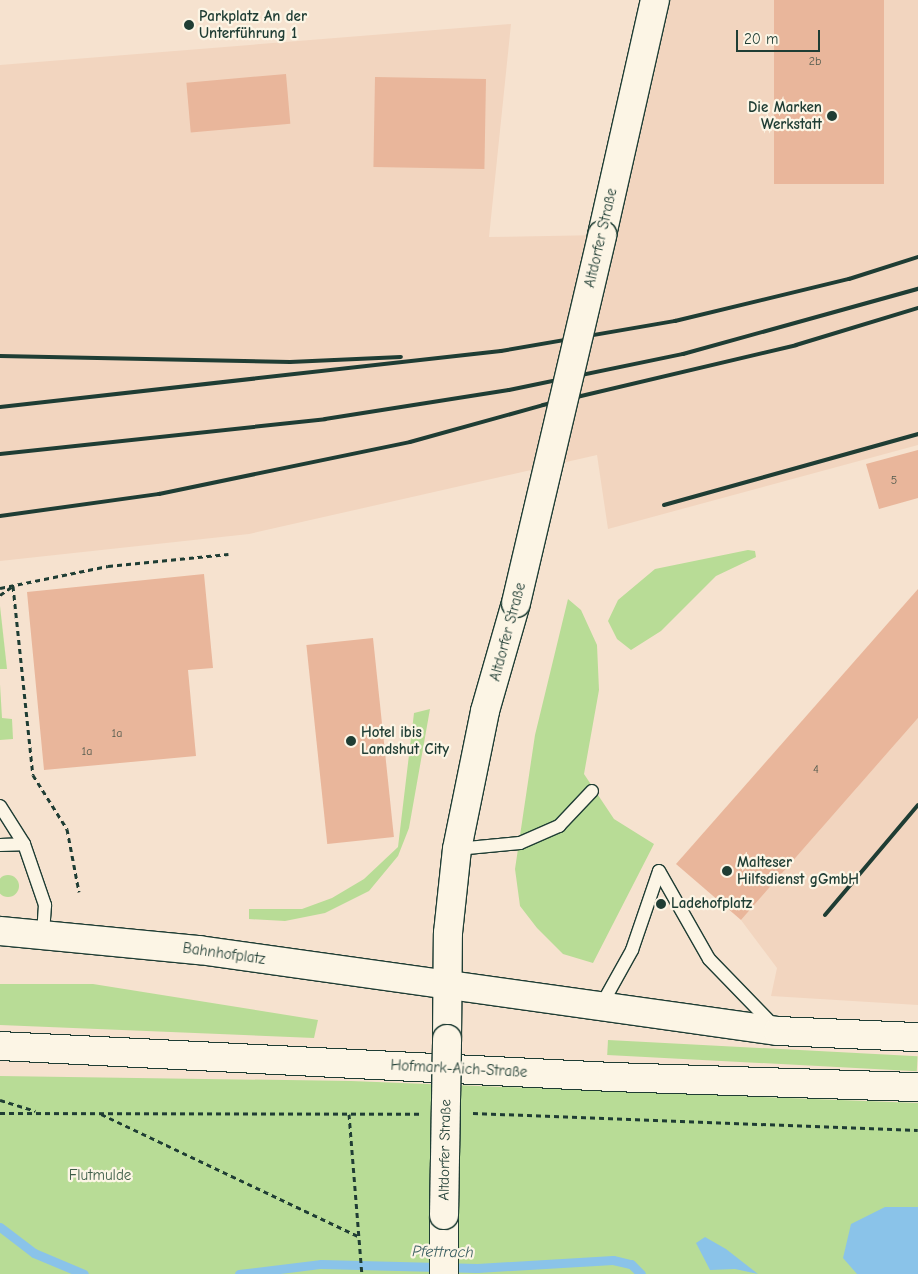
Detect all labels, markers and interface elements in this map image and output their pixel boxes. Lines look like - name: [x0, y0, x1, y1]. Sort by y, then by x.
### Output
- place label: Parkplatz An der Unterführung 1: [199, 7, 307, 42]
- marker: Parkplatz An der Unterführung 1: [183, 19, 195, 31]
- scale bar: [738, 20, 822, 52]
- text: 20 m: [744, 30, 778, 48]
- house number: 2b: [809, 55, 821, 69]
- place label: Die Marken Werkstatt: [748, 98, 822, 133]
- marker: Die Marken Werkstatt: [826, 110, 838, 122]
- street label: Altdorfer Straße: [581, 187, 621, 289]
- house number: 5: [891, 474, 897, 488]
- street label: Altdorfer Straße: [486, 581, 530, 683]
- place label: Hotel ibis Landshut City: [361, 723, 449, 758]
- house number: 1a: [112, 727, 122, 741]
- marker: Hotel ibis Landshut City: [345, 735, 357, 747]
- house number: 1a: [82, 745, 92, 759]
- house number: 4: [813, 763, 819, 777]
- place label: Malteser Hilfsdienst gGmbH: [737, 853, 859, 888]
- marker: Malteser Hilfsdienst gGmbH: [721, 865, 733, 877]
- place label: Ladehofplatz: [671, 895, 752, 913]
- marker: Ladehofplatz: [655, 898, 667, 910]
- street label: Bahnhofplatz: [182, 939, 266, 969]
- street label: Hofmark-Aich-Straße: [390, 1056, 528, 1082]
- street label: Altdorfer Straße: [435, 1099, 455, 1201]
- park label: Flutmulde: [69, 1167, 131, 1185]
- water label: Pfettrach: [412, 1242, 474, 1262]

